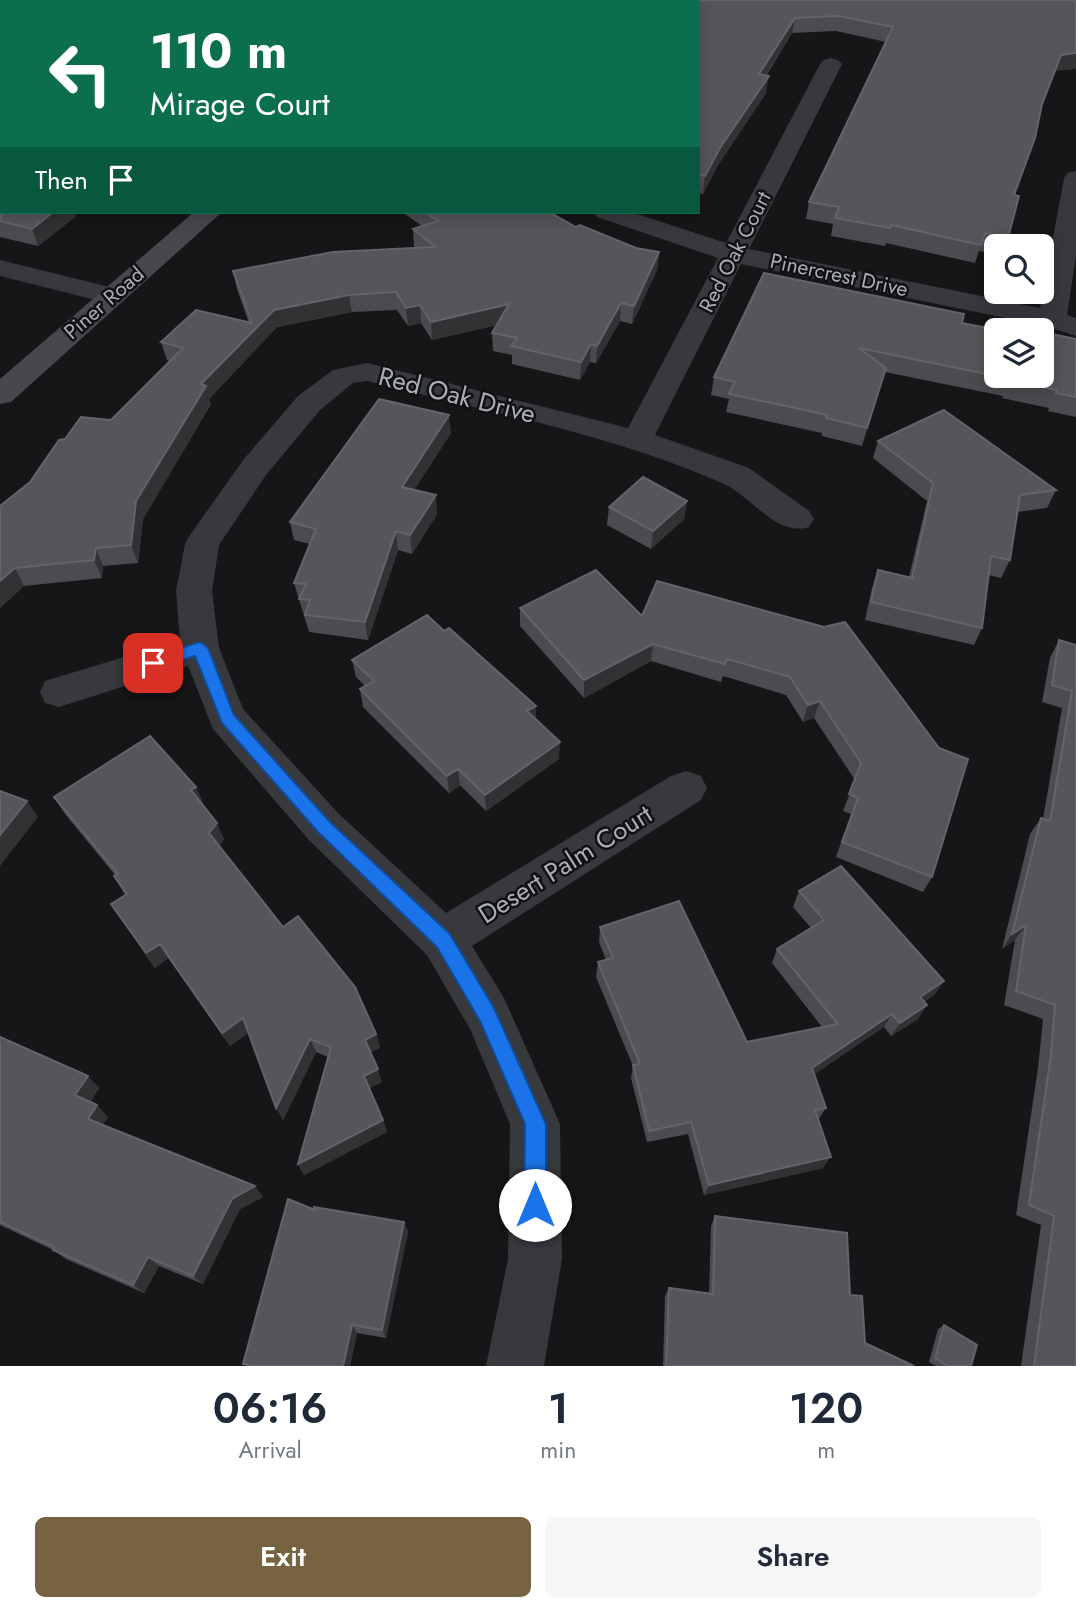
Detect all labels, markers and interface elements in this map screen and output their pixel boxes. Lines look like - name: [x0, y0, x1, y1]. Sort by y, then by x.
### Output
- text: 110 m: [150, 16, 287, 86]
- icon: left: [35, 28, 126, 119]
- text: Mirage Court: [150, 81, 330, 127]
- text: Then: [35, 161, 88, 199]
- icon: arrive: [102, 161, 140, 199]
- street label: Red Oak Court: [692, 186, 778, 318]
- map controls: [984, 234, 1054, 388]
- button: search: [984, 234, 1054, 304]
- street label: Pinercrest Drive: [767, 246, 911, 304]
- street label: Piner Road: [57, 260, 151, 346]
- button: layers: [984, 318, 1054, 388]
- street label: Red Oak Drive: [374, 357, 540, 433]
- pin: [123, 633, 183, 693]
- icon: arrive: [134, 644, 172, 682]
- street label: Desert Palm Court: [471, 795, 660, 933]
- position arrow: [498, 1168, 572, 1242]
- text: 06:16: [213, 1378, 327, 1439]
- text: 1: [548, 1378, 569, 1439]
- text: 120: [789, 1378, 863, 1439]
- text: Arrival: [238, 1433, 302, 1467]
- text: min: [540, 1433, 576, 1467]
- text: m: [817, 1433, 835, 1467]
- button: Exit: [35, 1517, 531, 1597]
- button: Share: [545, 1517, 1041, 1597]

